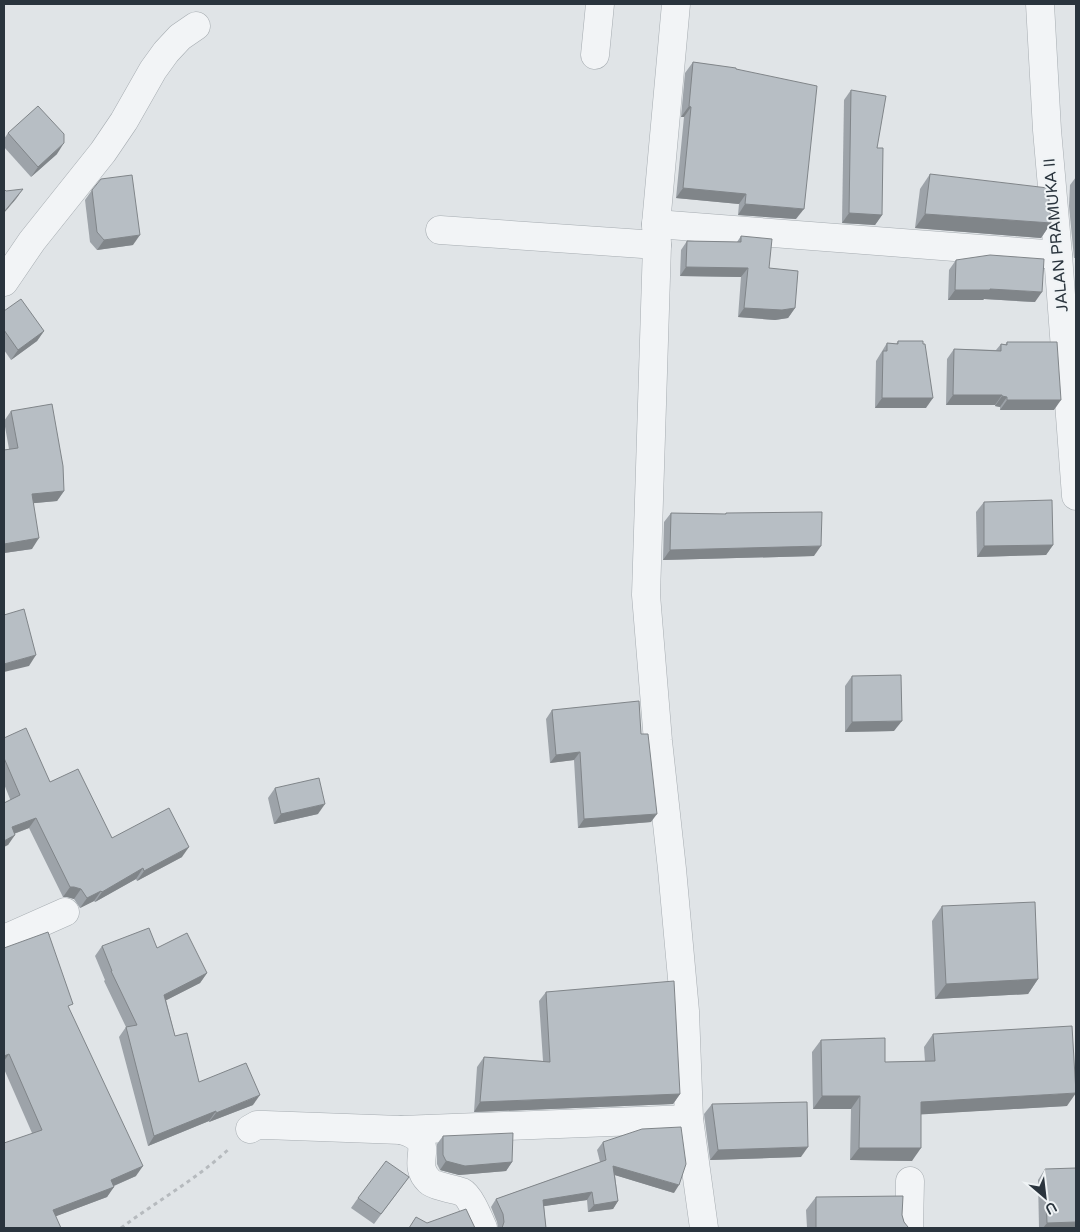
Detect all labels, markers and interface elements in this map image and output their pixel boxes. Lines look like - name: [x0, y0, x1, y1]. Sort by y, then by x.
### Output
- street label: JALAN PRAMUKA II: [1039, 157, 1073, 313]
- north arrow: [1020, 1172, 1070, 1222]
- text: U: [1042, 1198, 1060, 1218]

